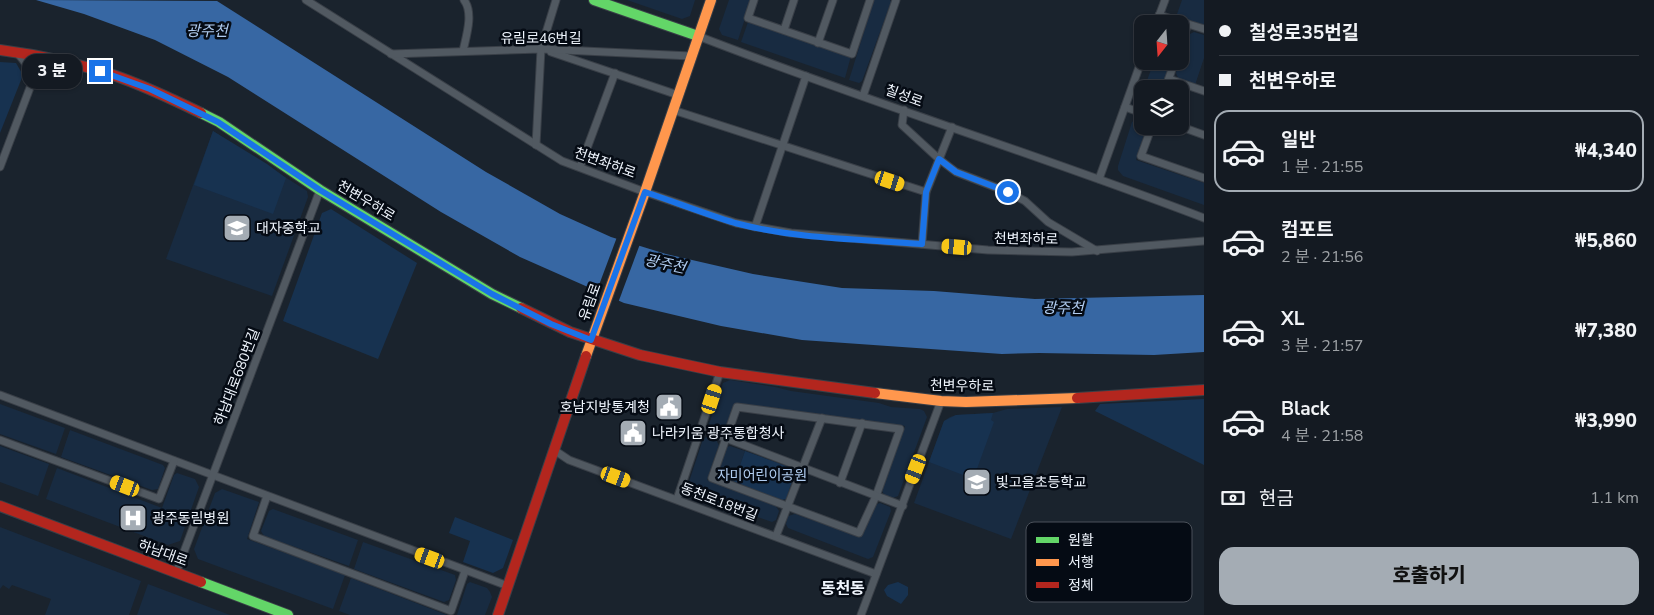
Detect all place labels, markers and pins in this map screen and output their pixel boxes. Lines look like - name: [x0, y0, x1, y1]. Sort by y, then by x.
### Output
- school or university icon: 대자중학교: [222, 213, 252, 243]
- place label: 대자중학교: [256, 219, 321, 238]
- public building icon: 호남지방통계청: [654, 392, 684, 422]
- place label: 호남지방통계청: [560, 398, 650, 417]
- public building icon: 나라키움 광주통합청사: [618, 418, 648, 448]
- place label: 나라키움 광주통합청사: [652, 424, 785, 443]
- school or university icon: 빛고을초등학교: [962, 467, 992, 497]
- place label: 빛고을초등학교: [996, 473, 1086, 492]
- hospital icon: 광주동림병원: [118, 503, 148, 533]
- place label: 광주동림병원: [152, 509, 229, 528]

